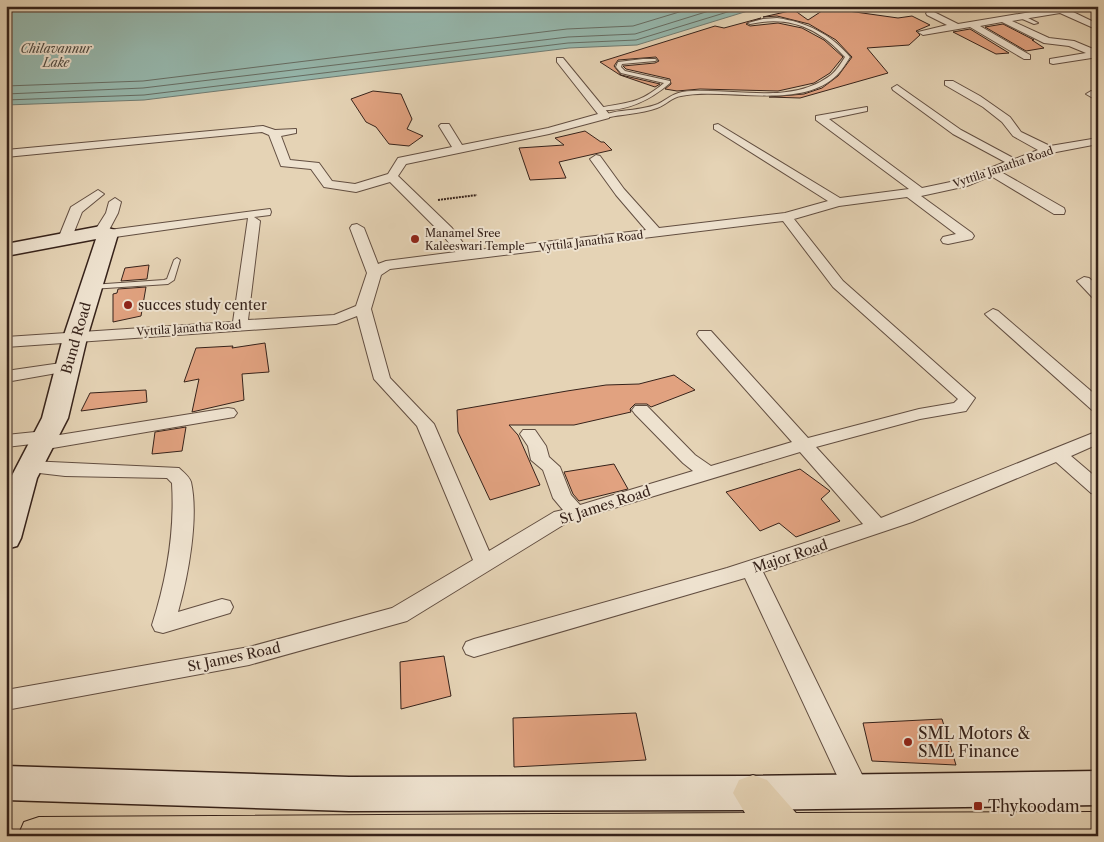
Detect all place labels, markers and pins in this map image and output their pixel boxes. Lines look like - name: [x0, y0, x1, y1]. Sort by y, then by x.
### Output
- place label: Manamel Sree Kaleeswari Temple: [425, 226, 525, 253]
- marker: Manamel Sree Kaleeswari Temple: [409, 233, 421, 245]
- place label: succes study center: [138, 296, 267, 314]
- marker: succes study center: [122, 299, 134, 311]
- place label: SML Motors & SML Finance: [918, 723, 1030, 761]
- marker: SML Motors & SML Finance: [902, 736, 914, 748]
- place label: Thykoodam: [988, 796, 1080, 816]
- marker: Thykoodam: [972, 800, 984, 812]

